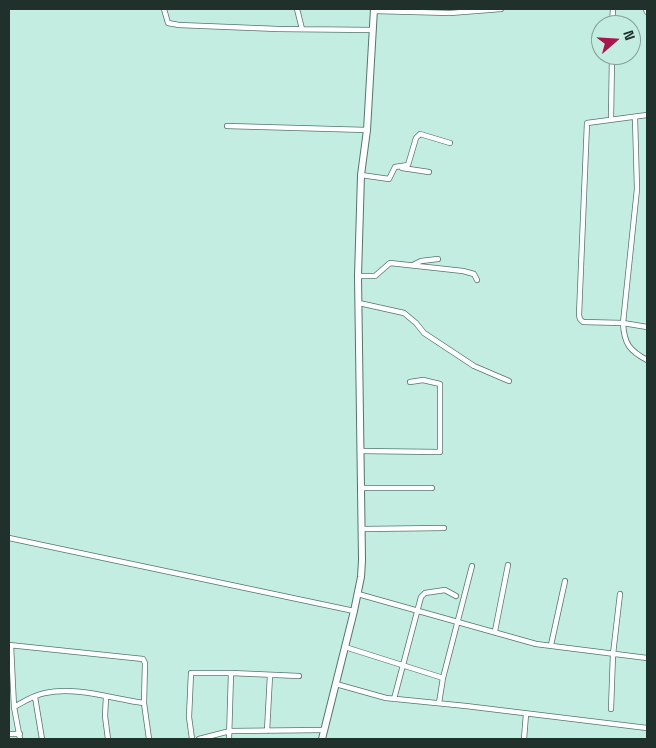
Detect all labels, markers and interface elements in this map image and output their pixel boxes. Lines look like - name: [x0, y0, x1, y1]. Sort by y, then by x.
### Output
- north arrow: [591, 15, 641, 65]
- text: N: [619, 28, 639, 43]

